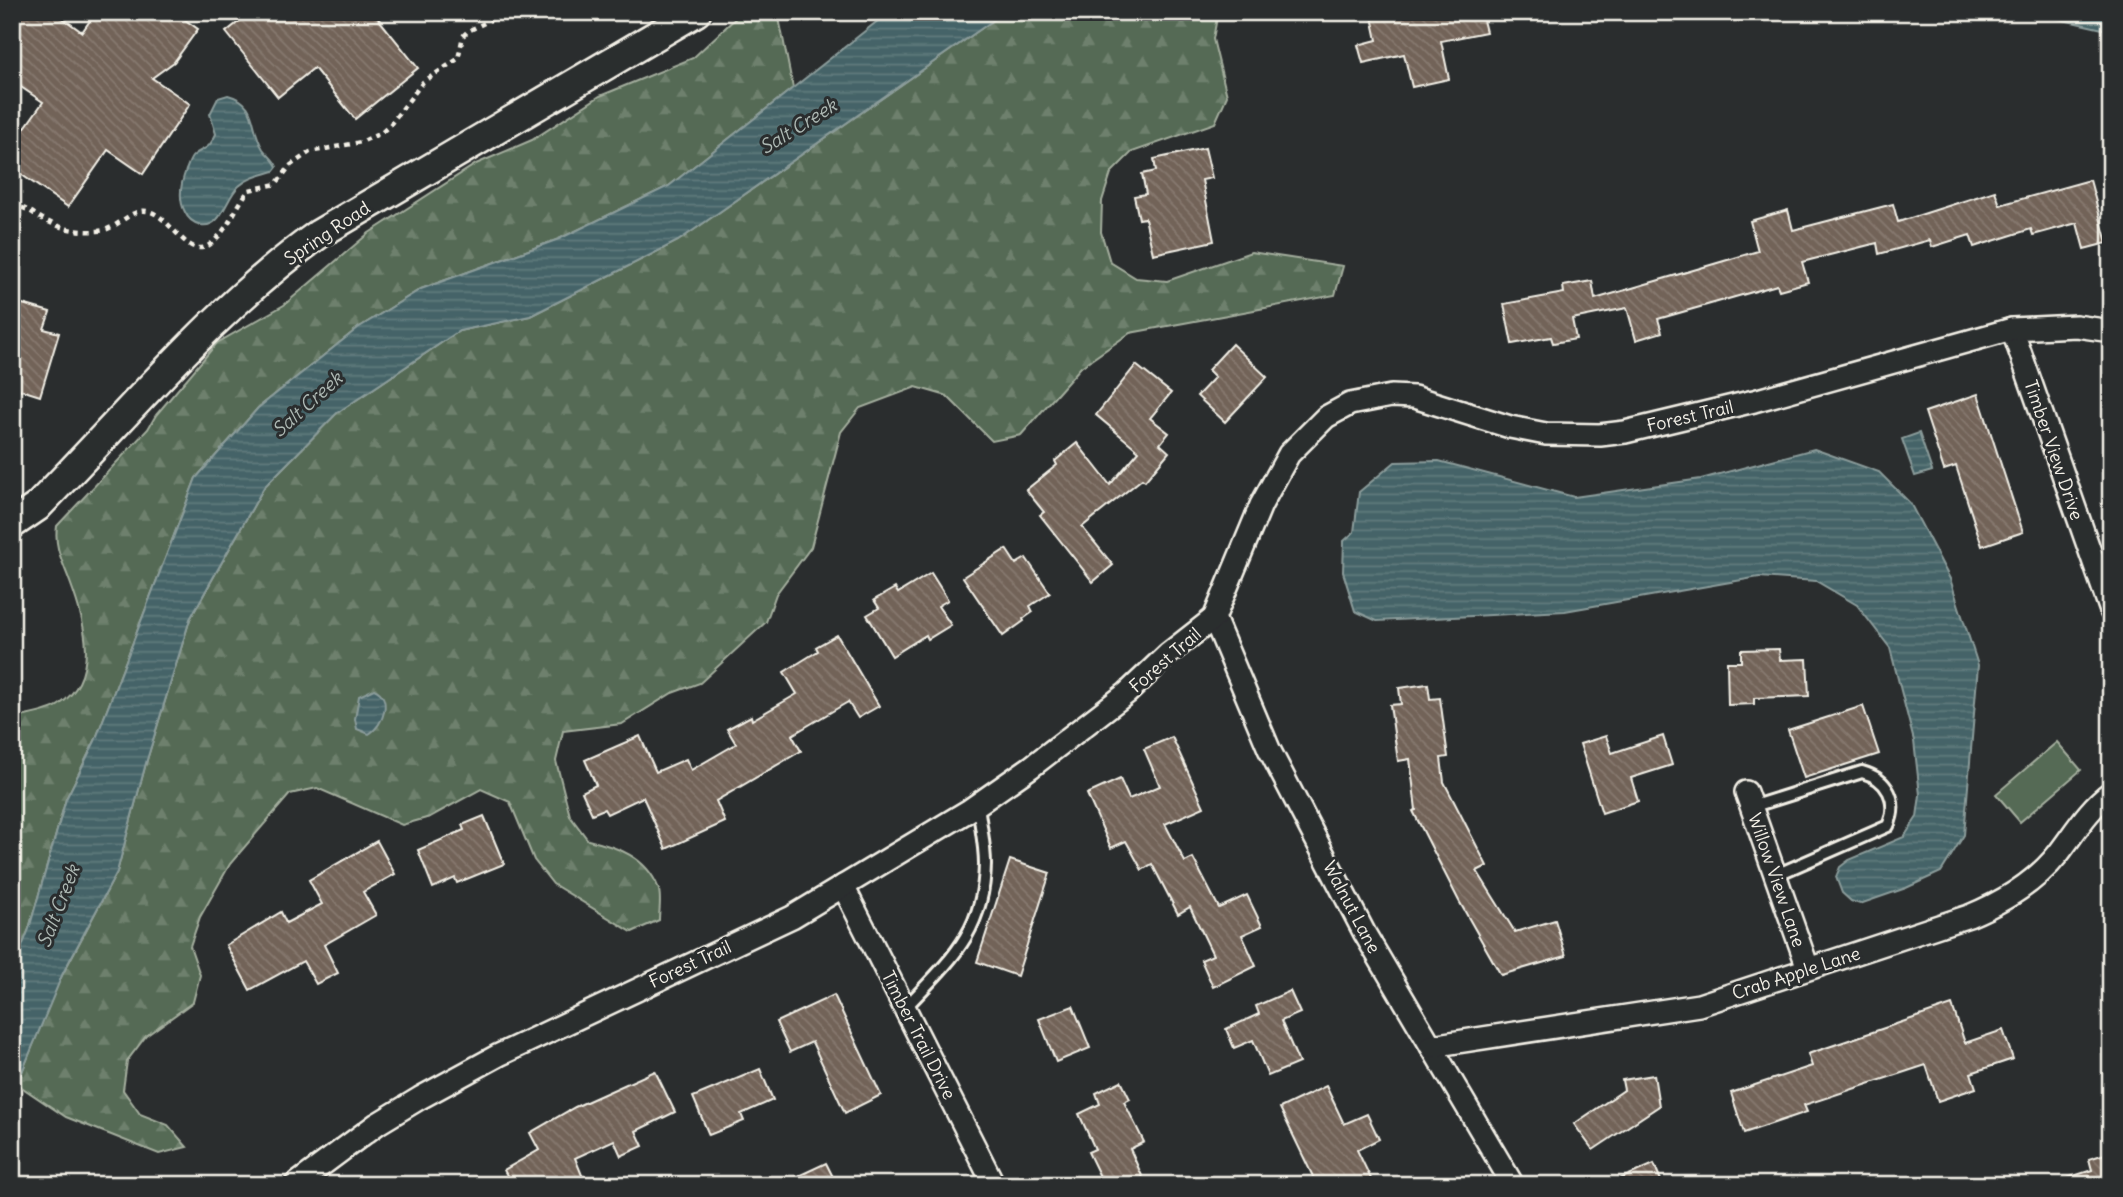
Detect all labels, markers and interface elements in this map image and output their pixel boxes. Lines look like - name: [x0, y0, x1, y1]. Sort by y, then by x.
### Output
- water label: Salt Creek: [755, 92, 842, 159]
- street label: Spring Road: [280, 196, 375, 270]
- water label: Salt Creek: [267, 365, 348, 442]
- street label: Timber View Drive: [2019, 377, 2089, 523]
- street label: Forest Trail: [1644, 395, 1736, 437]
- street label: Forest Trail: [1124, 622, 1206, 698]
- street label: Willow View Lane: [1743, 810, 1811, 950]
- street label: Walnut Lane: [1318, 857, 1386, 957]
- water label: Salt Creek: [31, 860, 85, 951]
- street label: Forest Trail: [645, 935, 735, 993]
- street label: Crab Apple Lane: [1729, 941, 1863, 1005]
- street label: Timber Trail Drive: [877, 967, 961, 1103]

